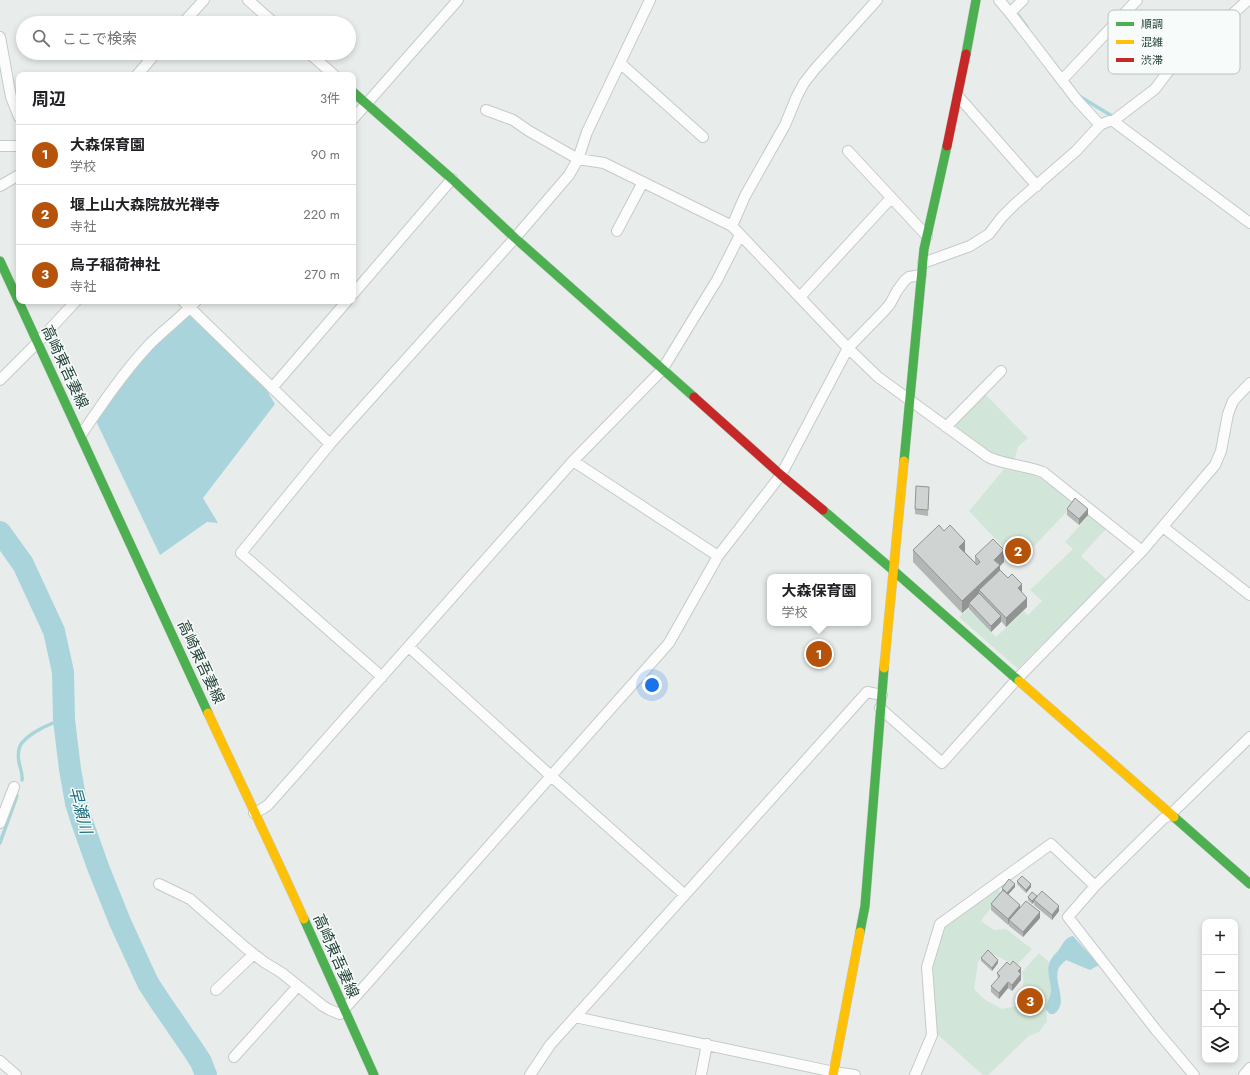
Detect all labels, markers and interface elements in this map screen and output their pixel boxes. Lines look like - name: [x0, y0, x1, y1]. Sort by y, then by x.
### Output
- legend: [1108, 10, 1240, 74]
- search box: [16, 16, 356, 60]
- text: 順調: [1141, 16, 1163, 32]
- icon: search: [30, 27, 52, 49]
- text: ここで検索: [62, 28, 137, 50]
- text: 混雑: [1141, 34, 1163, 50]
- text: 渋滞: [1141, 52, 1163, 68]
- text: 周辺: [32, 87, 66, 111]
- text: 3件: [320, 89, 340, 108]
- text: 大森保育園: [70, 134, 145, 156]
- text: 1: [42, 145, 48, 164]
- text: 90 m: [311, 145, 340, 164]
- text: 学校: [70, 157, 96, 176]
- text: 堰上山大森院放光禅寺: [70, 194, 220, 216]
- text: 2: [41, 205, 49, 224]
- text: 220 m: [303, 205, 340, 224]
- text: 寺社: [70, 217, 96, 236]
- text: 烏子稲荷神社: [70, 254, 160, 276]
- text: 3: [41, 265, 49, 284]
- text: 270 m: [304, 265, 340, 284]
- text: 寺社: [70, 277, 96, 296]
- street label: 高崎東吾妻線: [36, 322, 94, 412]
- pin: 2: [1005, 536, 1031, 566]
- popup: [767, 574, 871, 626]
- text: 大森保育園: [781, 580, 857, 602]
- text: 学校: [781, 603, 808, 622]
- street label: 高崎東吾妻線: [172, 617, 230, 707]
- pin: 1: [806, 639, 832, 669]
- your location: [642, 675, 662, 695]
- water label: 早瀬川: [63, 784, 98, 838]
- street label: 高崎東吾妻線: [308, 910, 364, 1002]
- map controls: [1202, 919, 1238, 1063]
- button: +: [1202, 919, 1238, 955]
- button: −: [1202, 955, 1238, 991]
- pin: 3: [1017, 986, 1043, 1016]
- button: locate: [1202, 991, 1238, 1027]
- button: layers: [1202, 1027, 1238, 1063]

